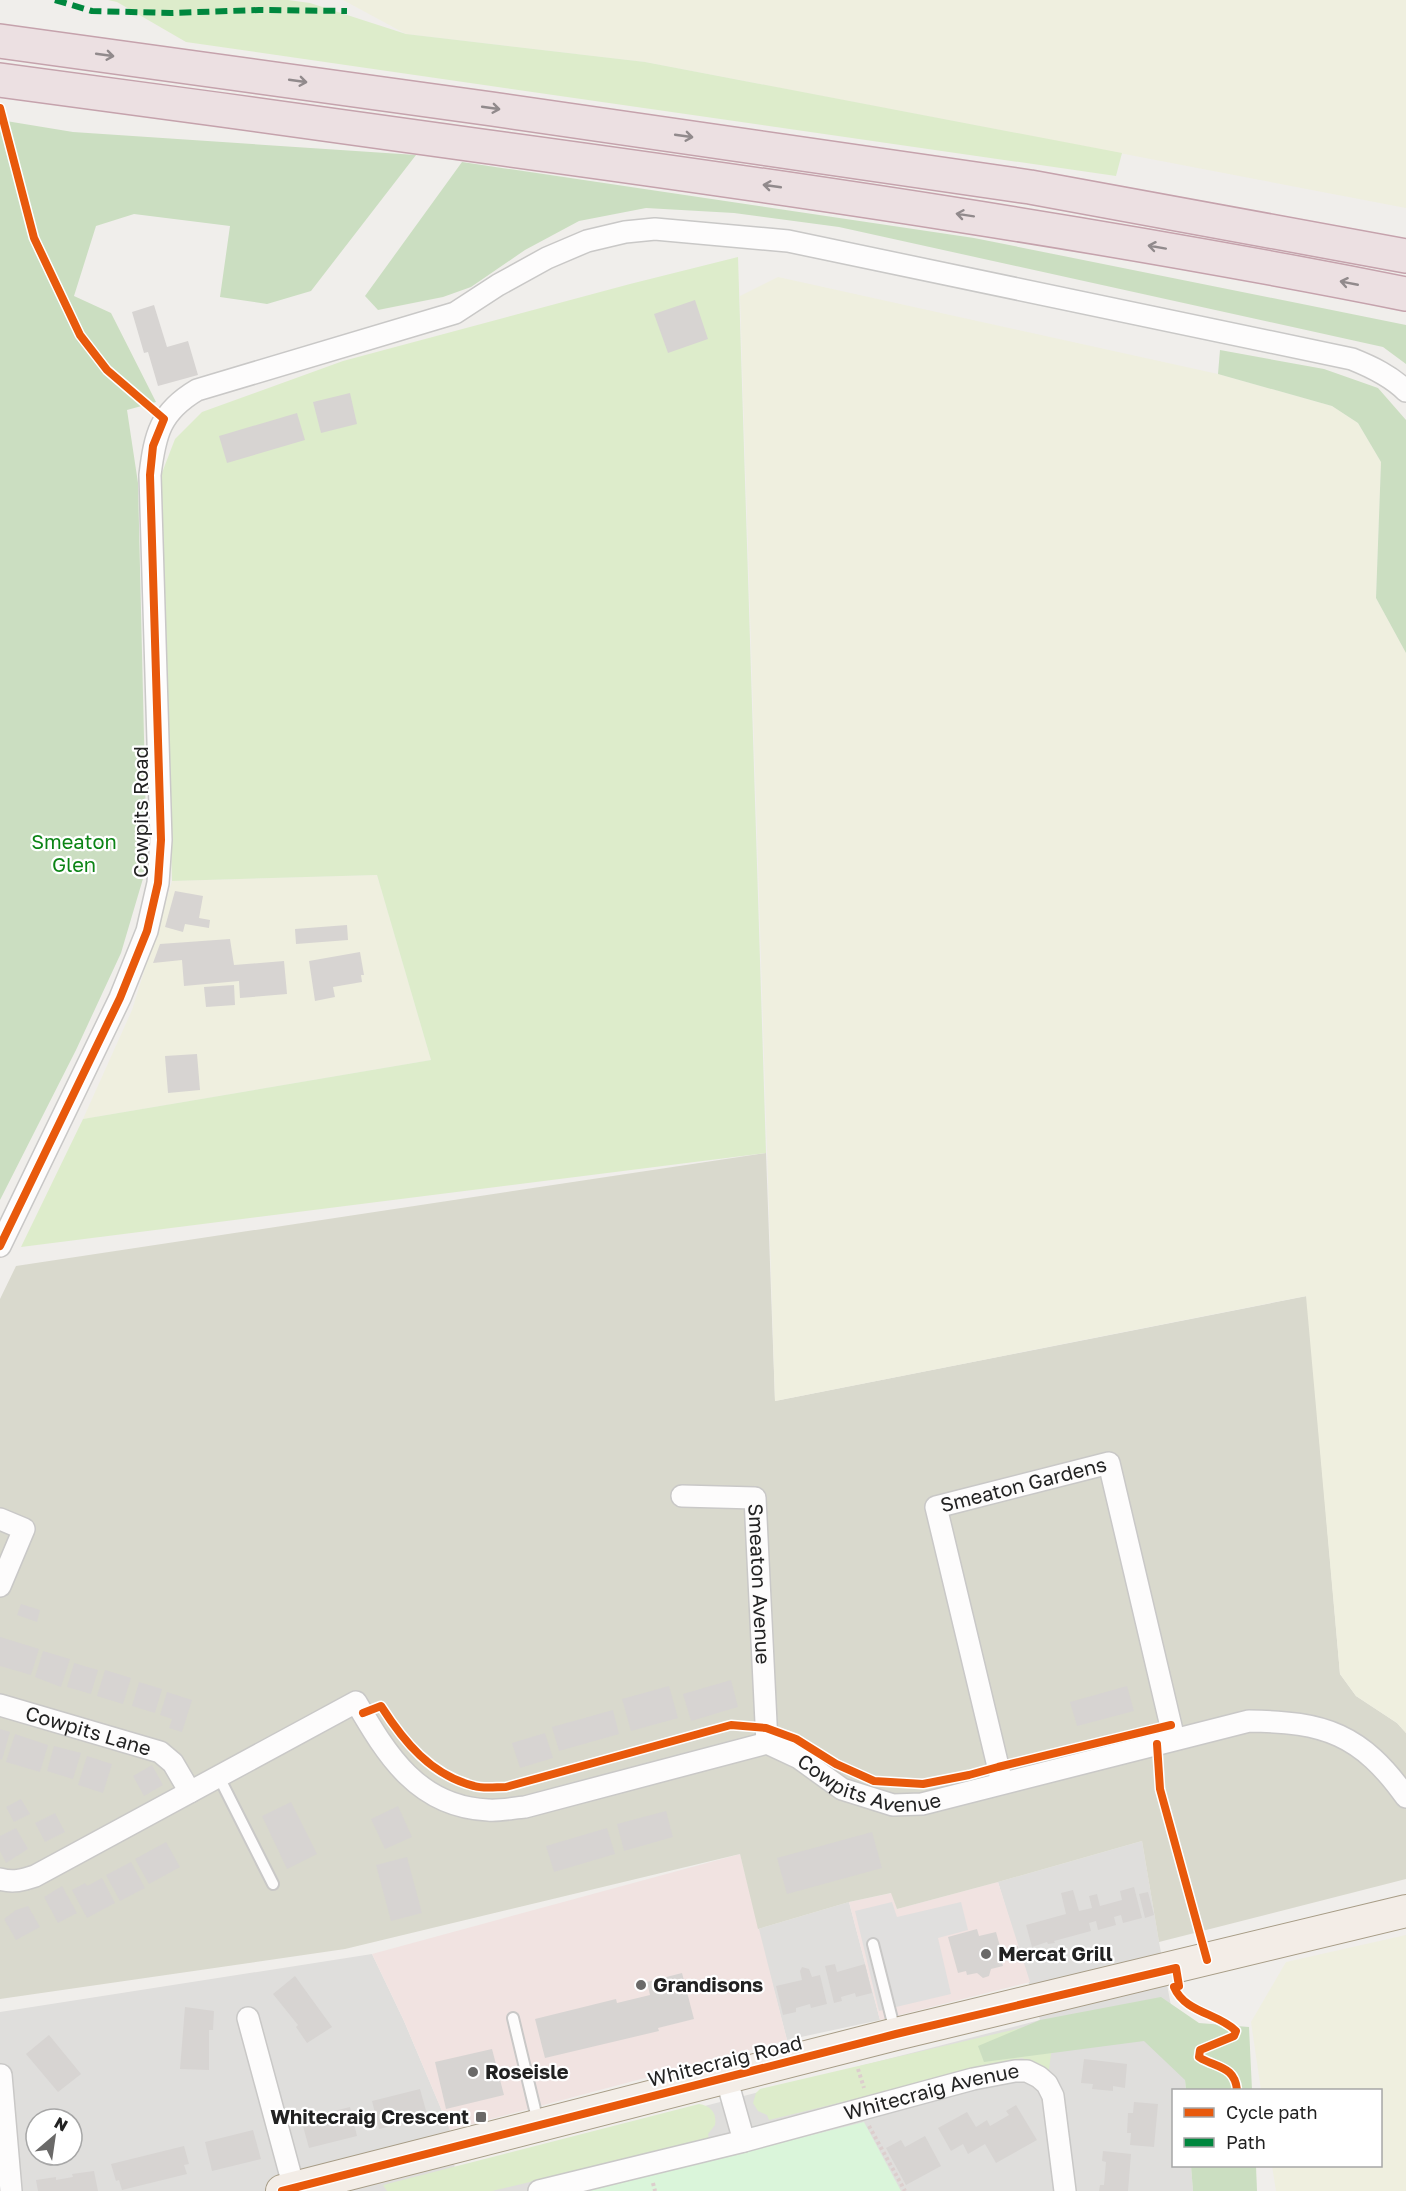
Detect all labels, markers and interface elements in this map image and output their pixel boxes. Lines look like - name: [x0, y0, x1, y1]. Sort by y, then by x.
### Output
- one-way arrow: [94, 49, 114, 60]
- one-way arrow: [287, 76, 307, 87]
- one-way arrow: [480, 103, 500, 114]
- one-way arrow: [673, 131, 693, 142]
- one-way arrow: [762, 180, 782, 191]
- one-way arrow: [955, 209, 975, 220]
- one-way arrow: [1148, 241, 1167, 252]
- one-way arrow: [1339, 277, 1359, 288]
- street label: Cowpits Road: [128, 746, 152, 878]
- park label: Smeaton Glen: [31, 829, 117, 876]
- street label: Smeaton Gardens: [938, 1451, 1109, 1516]
- street label: Smeaton Avenue: [744, 1503, 776, 1665]
- street label: Cowpits Lane: [23, 1700, 154, 1760]
- street label: Cowpits Avenue: [793, 1748, 943, 1816]
- place label: Mercat Grill: [998, 1941, 1113, 1965]
- marker: Mercat Grill: [979, 1947, 993, 1961]
- place label: Grandisons: [653, 1972, 763, 1996]
- marker: Grandisons: [634, 1978, 648, 1992]
- street label: Whitecraig Road: [645, 2029, 804, 2091]
- street label: Whitecraig Avenue: [841, 2058, 1021, 2124]
- place label: Roseisle: [485, 2059, 569, 2083]
- marker: Roseisle: [466, 2065, 480, 2079]
- legend: [1172, 2089, 1382, 2167]
- text: Cycle path: [1226, 2101, 1318, 2123]
- place label: Whitecraig Crescent: [270, 2104, 469, 2128]
- north arrow: [24, 2107, 84, 2167]
- marker: Whitecraig Crescent: [474, 2110, 488, 2124]
- text: N: [51, 2112, 71, 2136]
- text: Path: [1226, 2131, 1266, 2153]

